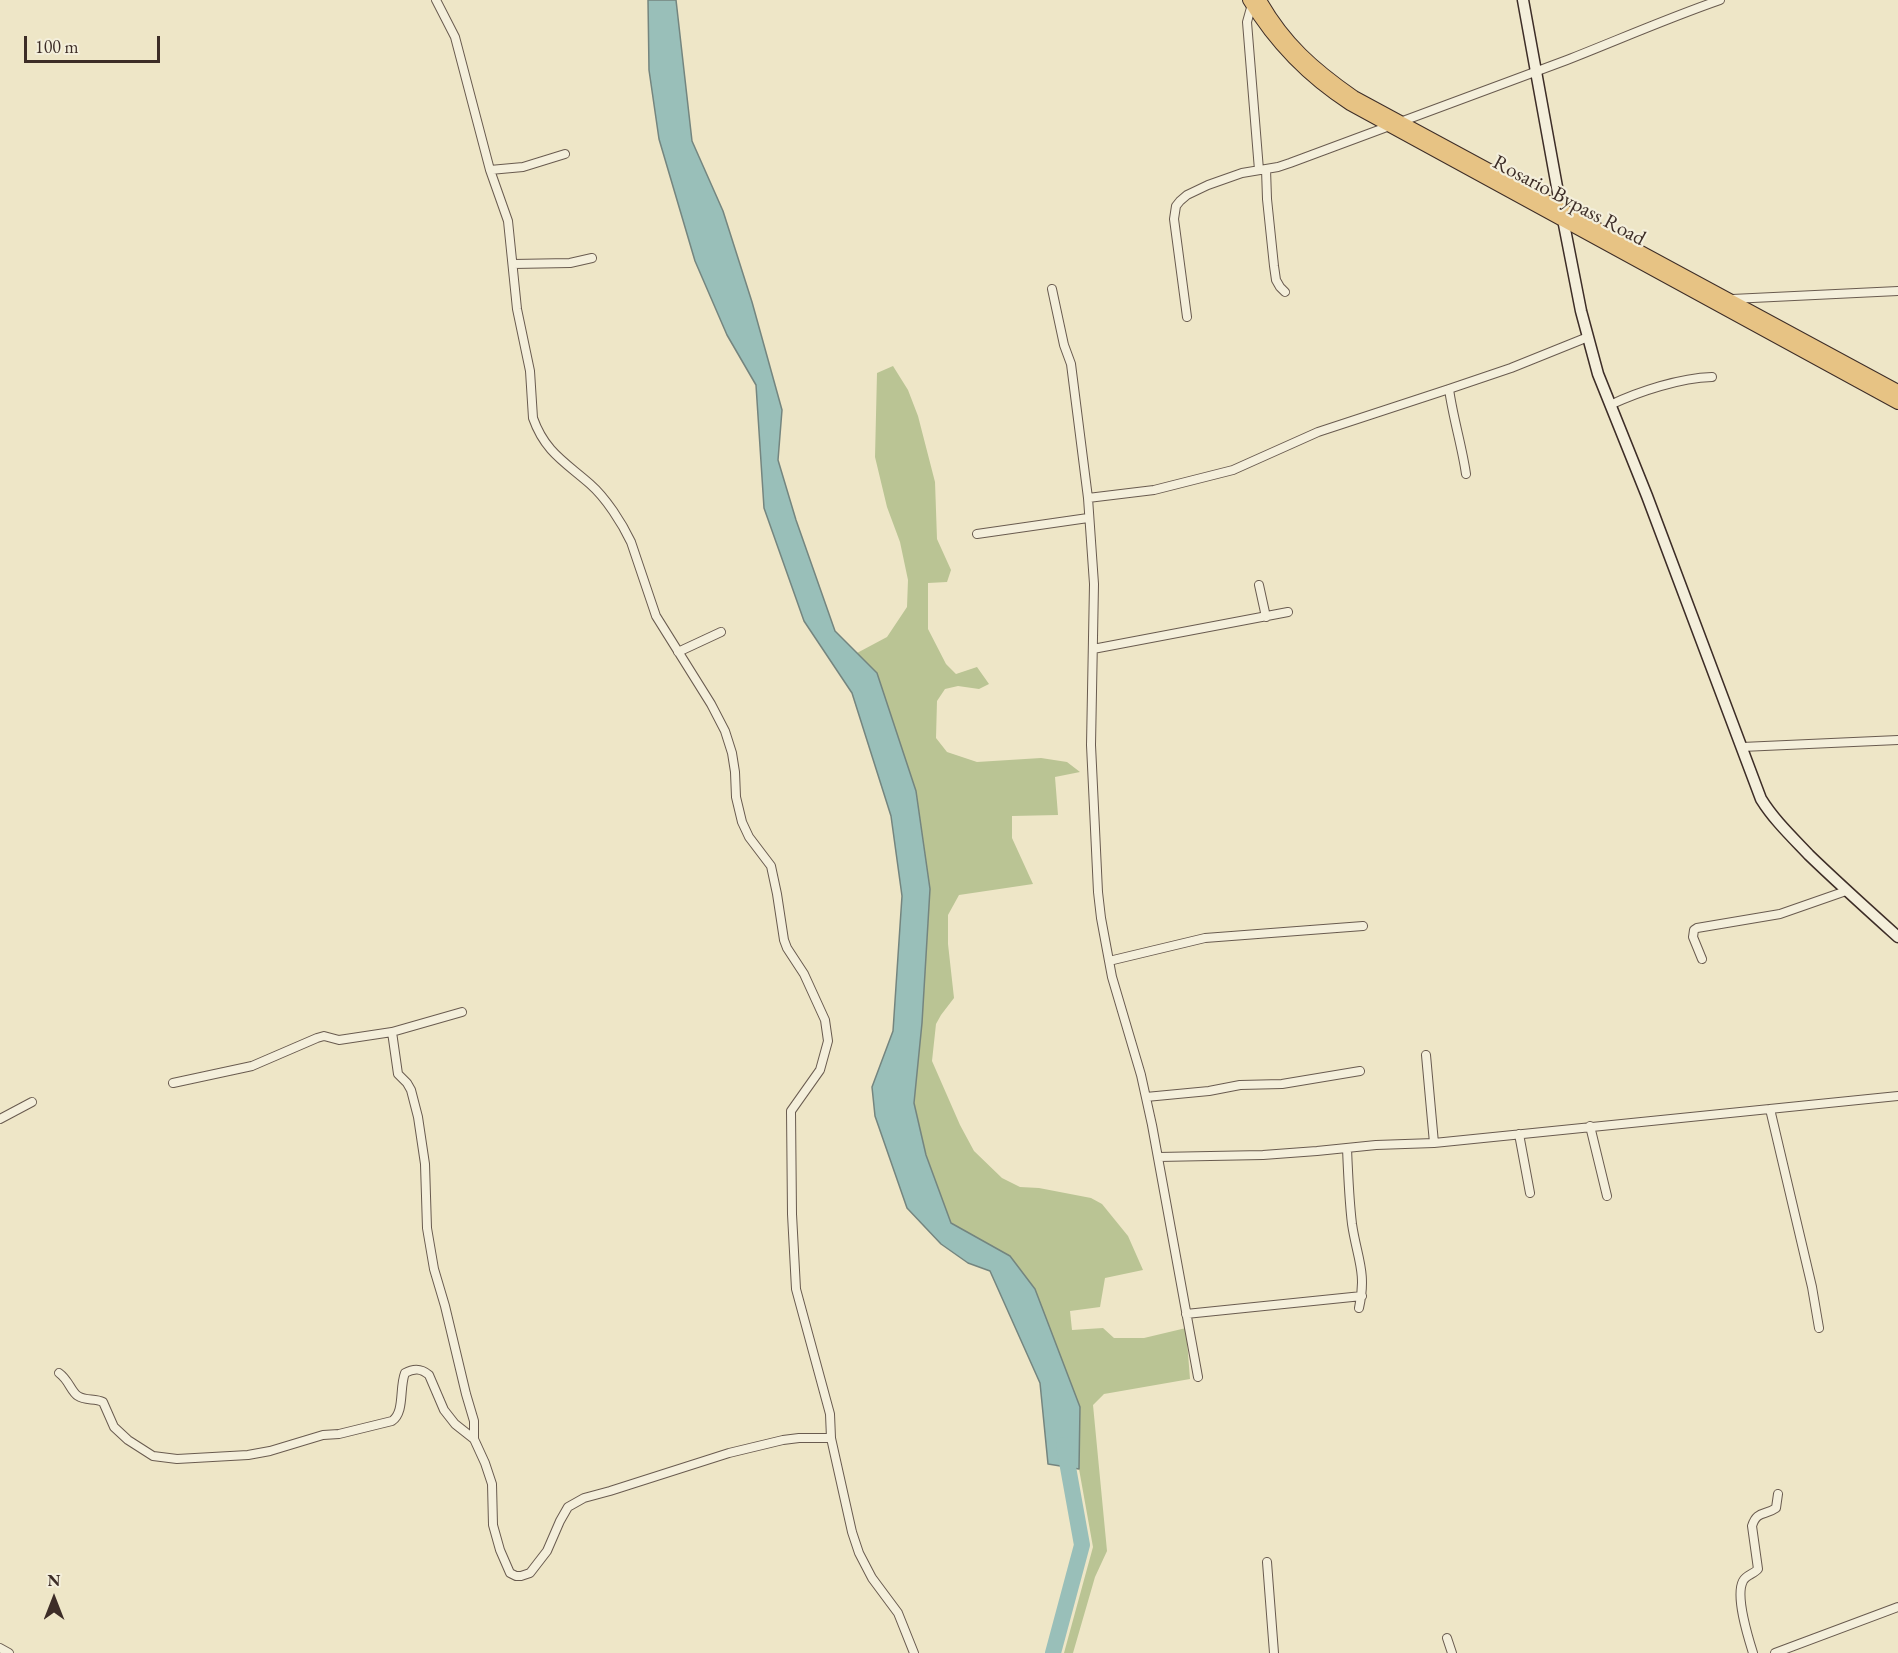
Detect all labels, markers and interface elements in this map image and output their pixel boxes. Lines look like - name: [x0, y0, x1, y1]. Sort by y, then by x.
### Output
- scale bar: [27, 24, 164, 62]
- text: 100 m: [35, 35, 79, 58]
- street label: Rosario Bypass Road: [1488, 150, 1650, 252]
- north arrow: [24, 1569, 84, 1629]
- text: N: [48, 1570, 60, 1591]

